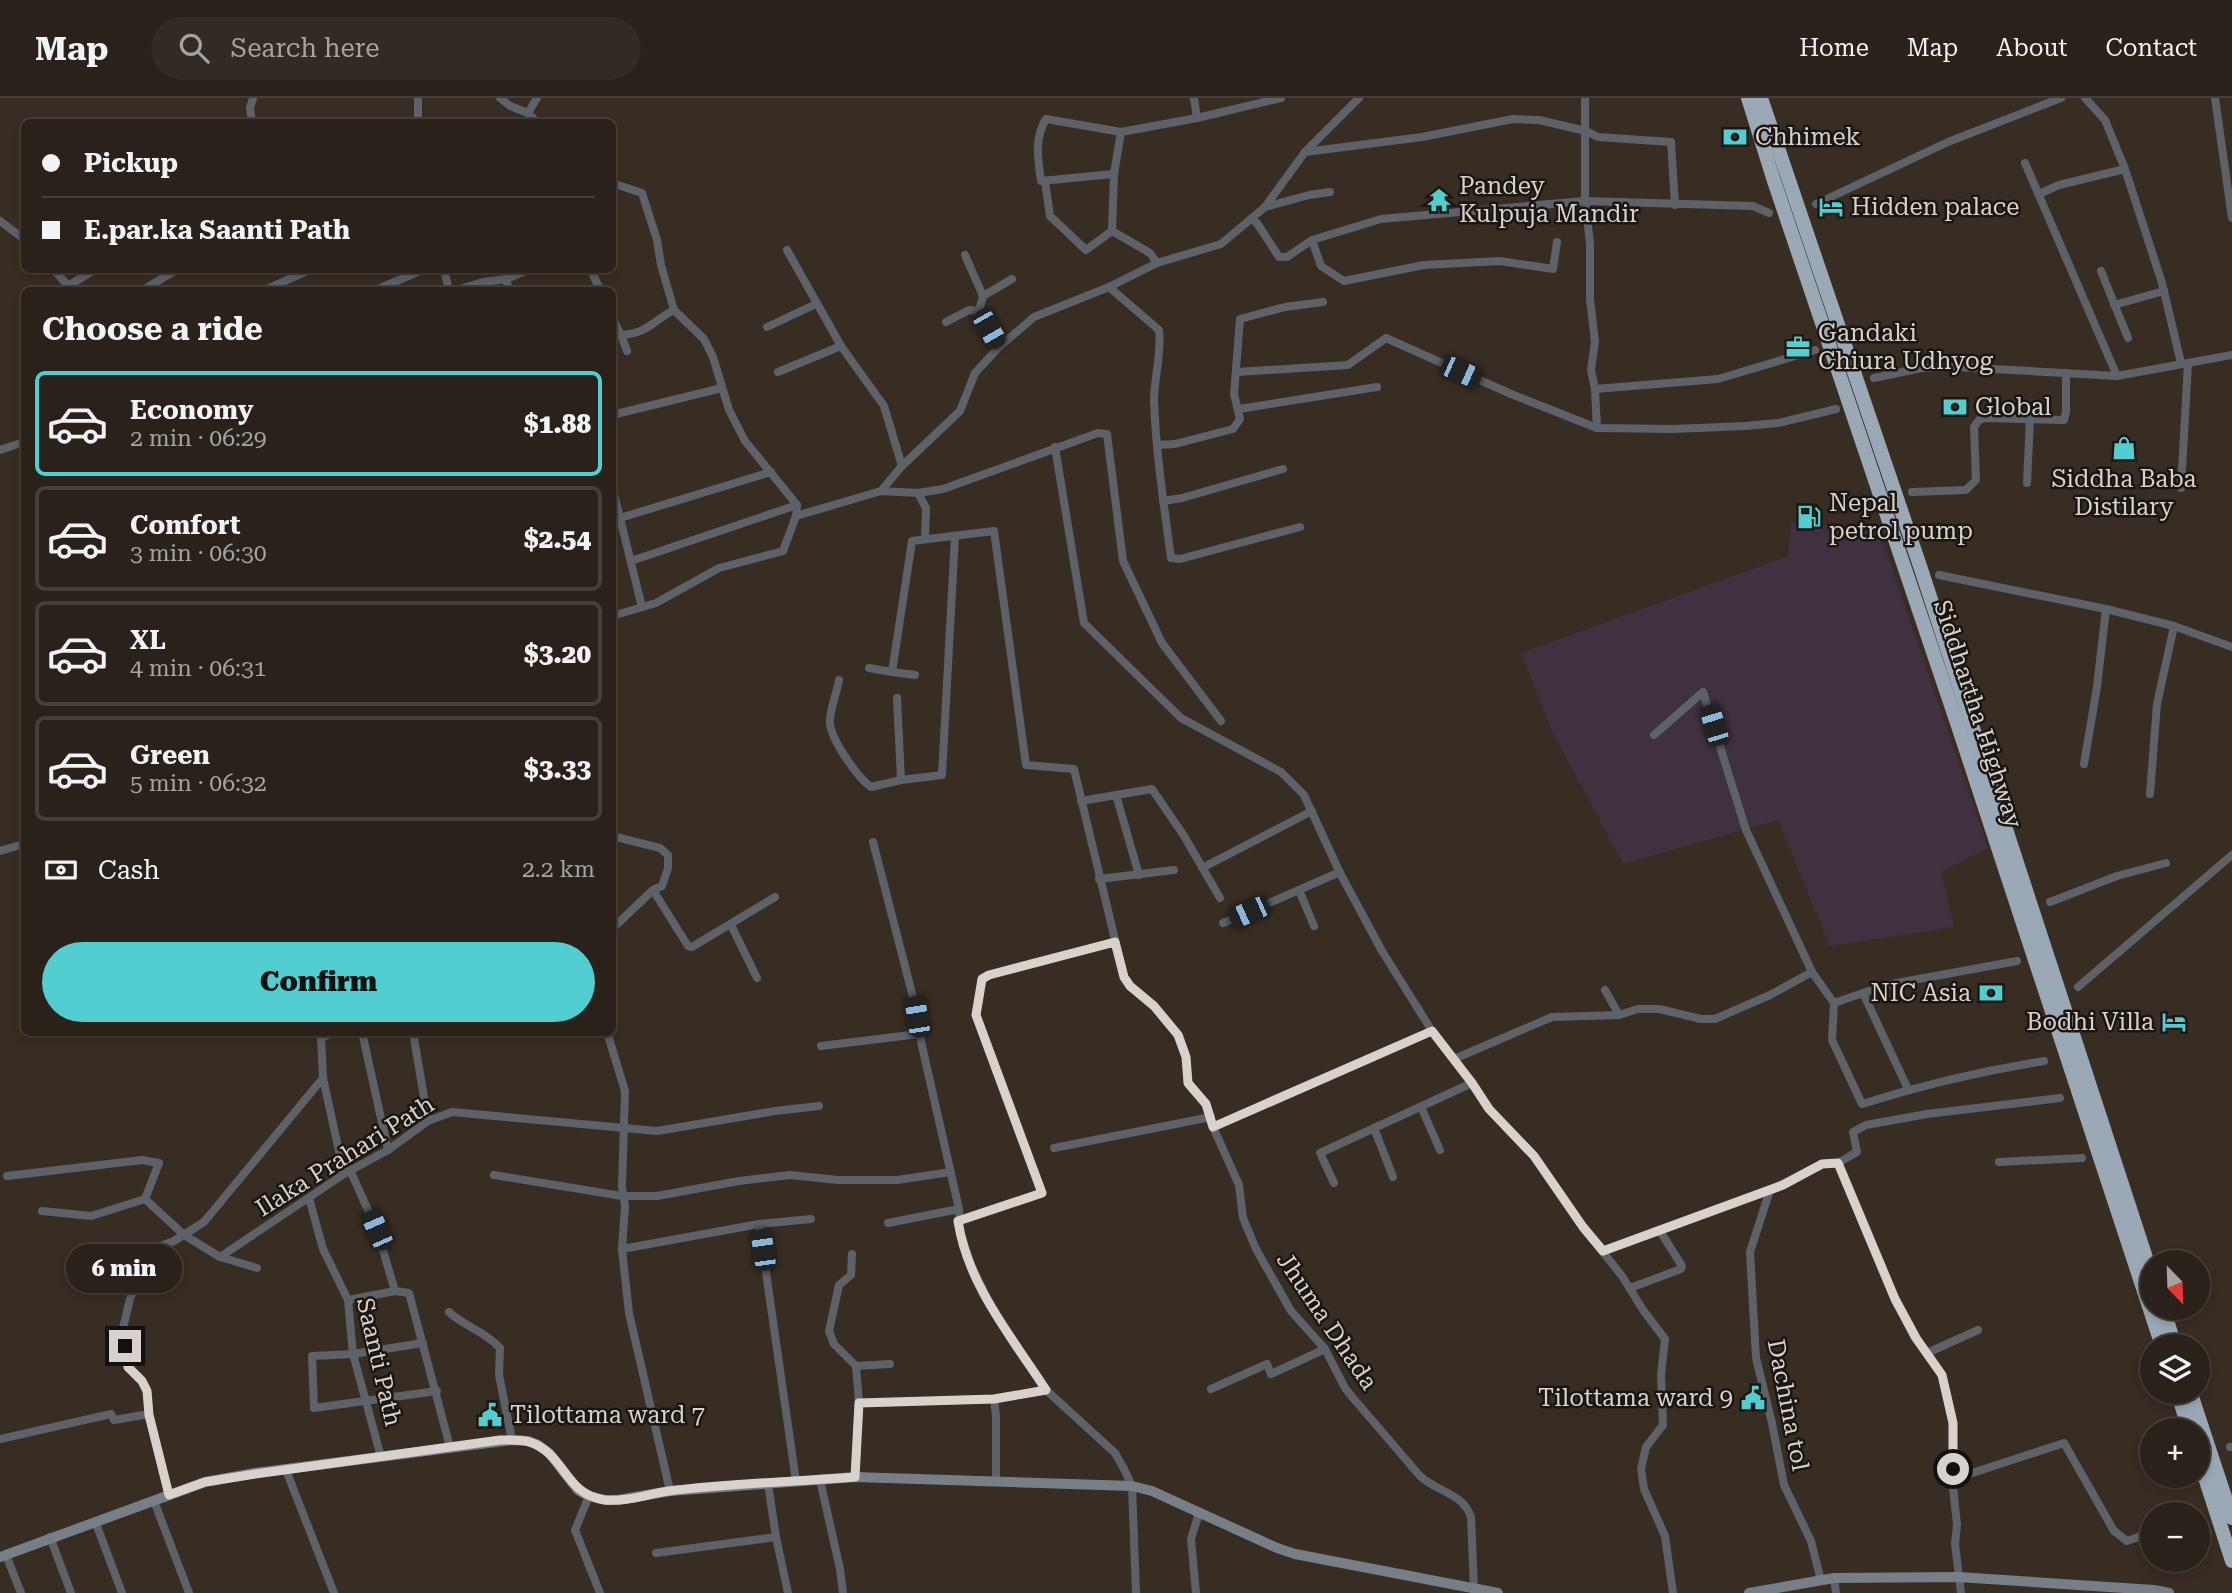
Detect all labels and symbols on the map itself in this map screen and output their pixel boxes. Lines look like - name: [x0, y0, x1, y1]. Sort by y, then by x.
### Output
- bank icon: Chhimek: [1721, 123, 1749, 151]
- place label: Chhimek: [1755, 123, 1861, 151]
- place label: Pandey Kulpuja Mandir: [1459, 172, 1639, 228]
- temple icon: Pandey Kulpuja Mandir: [1425, 186, 1453, 214]
- hotel icon: Hidden palace: [1817, 193, 1845, 221]
- place label: Hidden palace: [1851, 193, 2019, 221]
- car: [970, 306, 1009, 352]
- place label: Gandaki Chiura Udhyog: [1818, 319, 1994, 375]
- office icon: Gandaki Chiura Udhyog: [1784, 333, 1812, 361]
- car: [1438, 354, 1485, 390]
- bank icon: Global: [1941, 393, 1969, 421]
- place label: Global: [1975, 393, 2051, 421]
- shop icon: Siddha Baba Distilary: [2110, 434, 2138, 462]
- place label: Siddha Baba Distilary: [2051, 465, 2197, 521]
- place label: Nepal petrol pump: [1829, 489, 1973, 545]
- fuel station icon: Nepal petrol pump: [1795, 503, 1823, 531]
- street label: Siddhartha Highway: [1928, 596, 2028, 832]
- car: [1698, 702, 1731, 748]
- car: [1226, 894, 1273, 930]
- place label: NIC Asia: [1870, 979, 1971, 1007]
- bank icon: NIC Asia: [1977, 979, 2005, 1007]
- car: [904, 995, 931, 1039]
- place label: Bodhi Villa: [2026, 1008, 2154, 1036]
- hotel icon: Bodhi Villa: [2160, 1008, 2188, 1036]
- street label: Ilaka Prahari Path: [251, 1090, 439, 1222]
- car: [359, 1207, 396, 1253]
- car: [750, 1228, 777, 1272]
- callout: 6 min: [67, 1244, 183, 1294]
- street label: Jhuma Dhada: [1271, 1247, 1383, 1395]
- north arrow: [2140, 1250, 2210, 1320]
- street label: Saanti Path: [351, 1295, 407, 1429]
- route end: [109, 1330, 141, 1362]
- street label: Dachina tol: [1762, 1337, 1814, 1473]
- place label: Tilottama ward 9: [1538, 1384, 1733, 1412]
- public building icon: Tilottama ward 9: [1739, 1384, 1767, 1412]
- public building icon: Tilottama ward 7: [476, 1401, 504, 1429]
- place label: Tilottama ward 7: [510, 1401, 705, 1429]
- route start: [1937, 1453, 1969, 1485]

